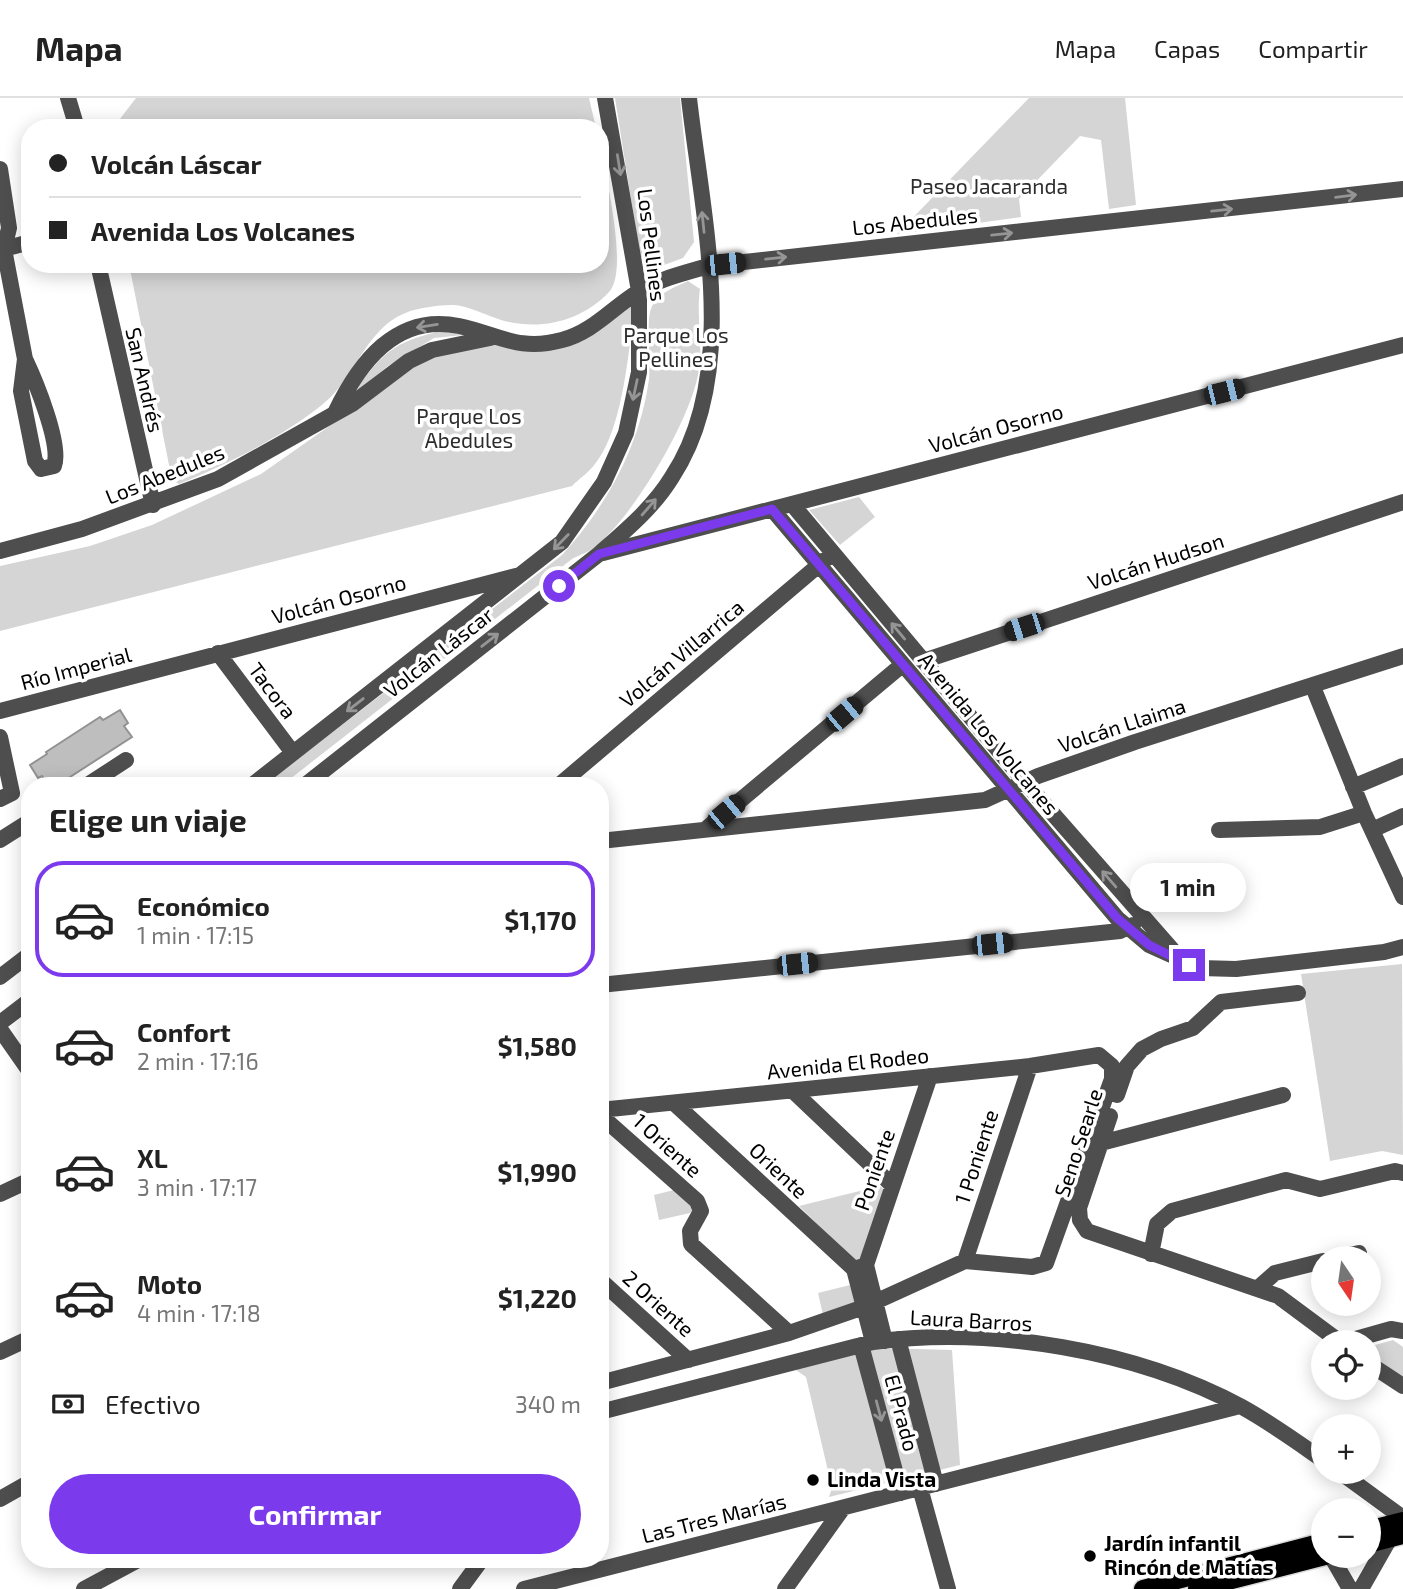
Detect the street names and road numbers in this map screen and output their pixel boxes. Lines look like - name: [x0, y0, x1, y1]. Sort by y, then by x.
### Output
- street label: Los Pellines: [633, 187, 672, 303]
- street label: Los Abedules: [851, 201, 979, 240]
- street label: San Andrés: [121, 325, 170, 435]
- street label: Volcán Osorno: [926, 398, 1066, 457]
- street label: Los Abedules: [101, 438, 228, 509]
- street label: Volcán Hudson: [1084, 527, 1227, 594]
- street label: Volcán Osorno: [269, 569, 409, 628]
- street label: Volcán Villarrica: [614, 594, 748, 712]
- street label: Volcán Láscar: [378, 601, 498, 702]
- street label: Río Imperial: [18, 641, 134, 694]
- street label: Avenida Los Volcanes: [914, 647, 1064, 819]
- street label: Tacora: [244, 657, 302, 723]
- street label: Volcán Llaima: [1055, 692, 1188, 757]
- street label: Avenida El Rodeo: [766, 1042, 930, 1083]
- street label: Seno Searle: [1048, 1085, 1107, 1200]
- street label: 1 Poniente: [949, 1106, 1003, 1207]
- street label: 1 Oriente: [629, 1108, 707, 1182]
- street label: Poniente: [848, 1126, 899, 1213]
- street label: Oriente: [745, 1137, 813, 1203]
- street label: 2 Oriente: [618, 1265, 700, 1341]
- street label: Laura Barros: [909, 1304, 1033, 1335]
- street label: El Prado: [880, 1371, 925, 1454]
- street label: Las Tres Marías: [639, 1488, 788, 1548]

